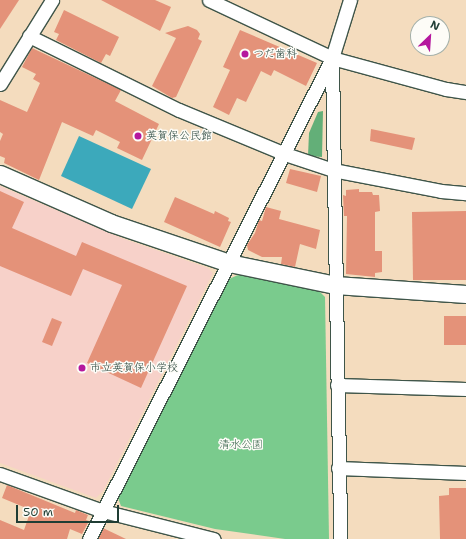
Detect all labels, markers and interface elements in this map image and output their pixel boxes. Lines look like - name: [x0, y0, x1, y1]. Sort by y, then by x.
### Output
- north arrow: [410, 16, 450, 56]
- text: N: [428, 17, 442, 34]
- place label: つだ歯科: [253, 47, 297, 61]
- marker: つだ歯科: [240, 49, 250, 59]
- place label: 英賀保公民館: [146, 129, 212, 143]
- marker: 英賀保公民館: [133, 131, 143, 141]
- place label: 市立英賀保小学校: [90, 361, 178, 375]
- marker: 市立英賀保小学校: [77, 363, 87, 373]
- park label: 清水公園: [219, 438, 263, 452]
- scale bar: [18, 497, 121, 523]
- text: 50 m: [23, 504, 53, 520]

